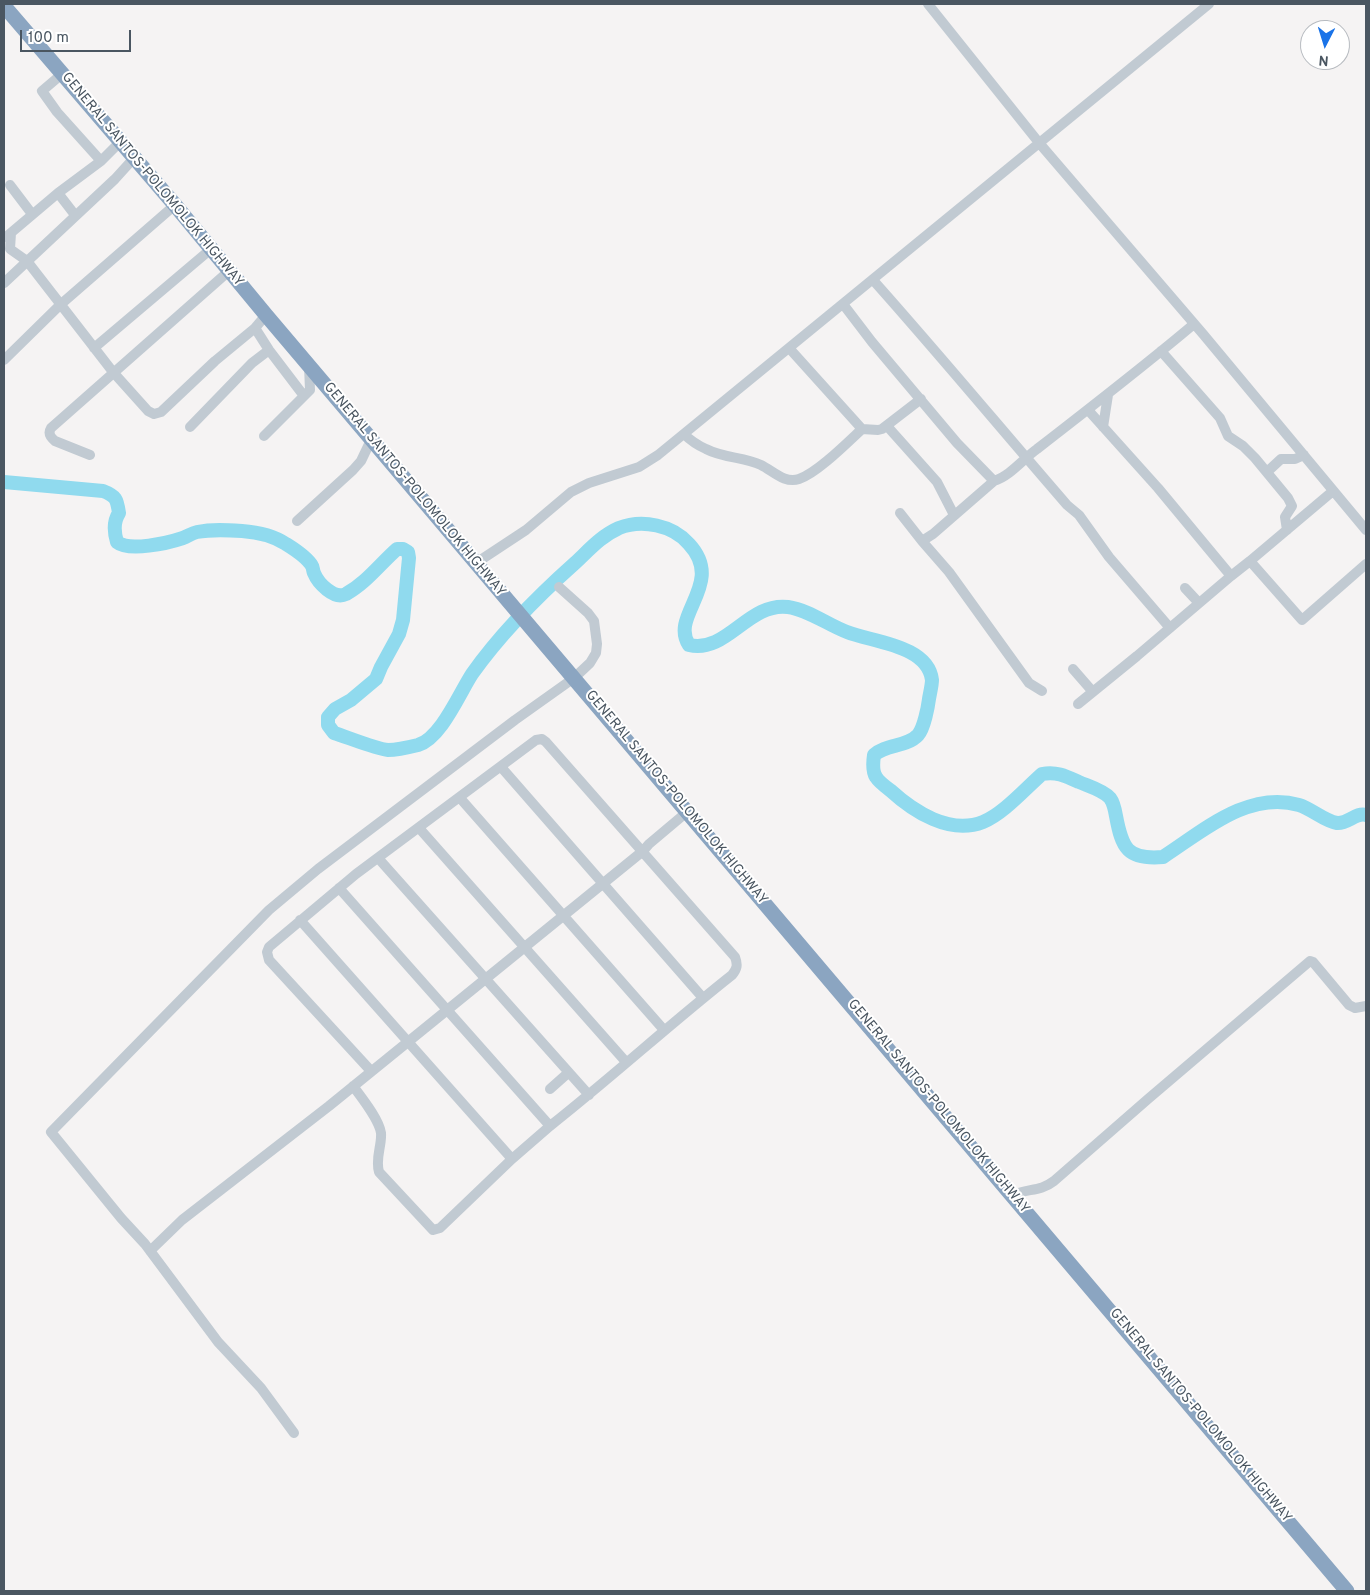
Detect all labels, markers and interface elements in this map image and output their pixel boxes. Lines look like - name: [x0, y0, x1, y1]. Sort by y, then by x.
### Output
- scale bar: [22, 20, 134, 52]
- north arrow: [1300, 20, 1350, 70]
- text: 100 m: [28, 29, 69, 48]
- text: N: [1318, 51, 1329, 68]
- street label: GENERAL SANTOS-POLOMOLOK HIGHWAY: [57, 70, 247, 290]
- street label: GENERAL SANTOS-POLOMOLOK HIGHWAY: [319, 380, 509, 600]
- street label: GENERAL SANTOS-POLOMOLOK HIGHWAY: [581, 688, 771, 908]
- street label: GENERAL SANTOS-POLOMOLOK HIGHWAY: [843, 997, 1033, 1217]
- street label: GENERAL SANTOS-POLOMOLOK HIGHWAY: [1105, 1306, 1295, 1526]

